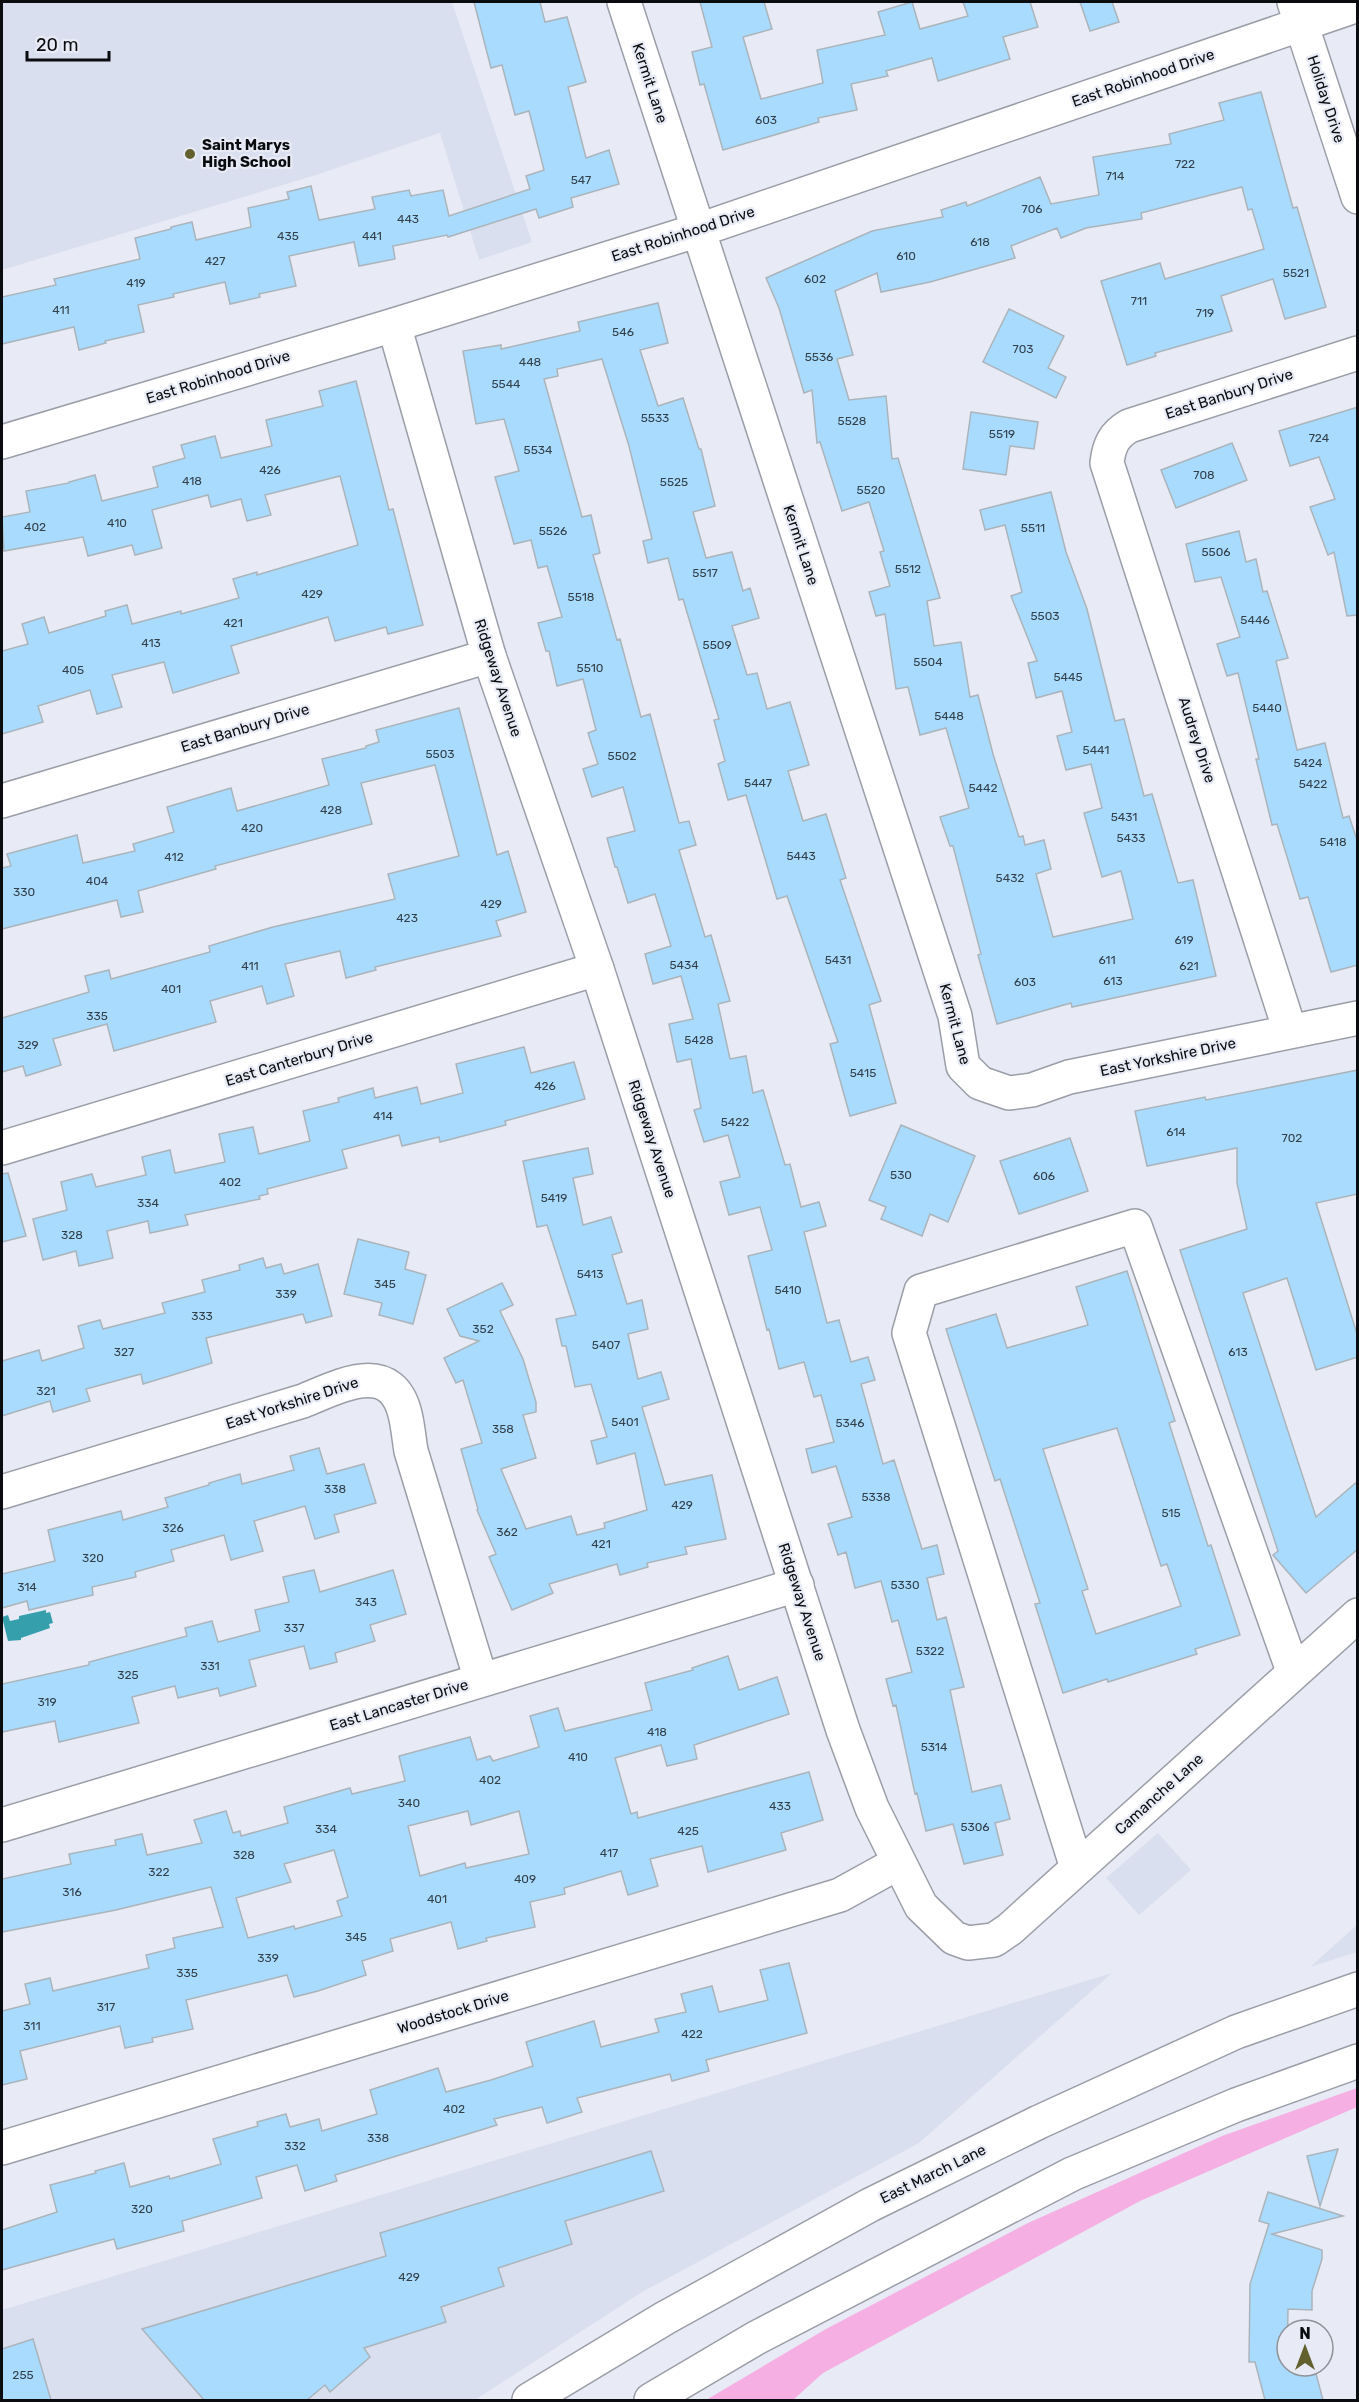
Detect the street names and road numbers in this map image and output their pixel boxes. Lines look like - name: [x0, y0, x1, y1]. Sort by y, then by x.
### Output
- street label: Kermit Lane: [629, 41, 671, 125]
- street label: East Robinhood Drive: [1069, 45, 1217, 111]
- street label: Holiday Drive: [1303, 53, 1349, 145]
- street label: East Robinhood Drive: [609, 202, 757, 266]
- street label: East Robinhood Drive: [144, 347, 292, 407]
- street label: East Banbury Drive: [1163, 365, 1295, 423]
- street label: Kermit Lane: [780, 503, 822, 587]
- street label: Ridgeway Avenue: [470, 617, 526, 739]
- street label: Audrey Drive: [1175, 695, 1219, 785]
- street label: East Banbury Drive: [179, 700, 311, 756]
- street label: Kermit Lane: [936, 981, 974, 1067]
- street label: East Canterbury Drive: [223, 1028, 375, 1090]
- street label: East Yorkshire Drive: [1098, 1034, 1238, 1080]
- street label: Ridgeway Avenue: [624, 1078, 680, 1200]
- street label: East Yorkshire Drive: [223, 1373, 361, 1433]
- street label: Ridgeway Avenue: [774, 1541, 830, 1663]
- street label: East Lancaster Drive: [328, 1675, 470, 1735]
- street label: Camanche Lane: [1111, 1750, 1207, 1838]
- street label: Woodstock Drive: [395, 1986, 511, 2038]
- street label: East March Lane: [877, 2141, 989, 2207]

